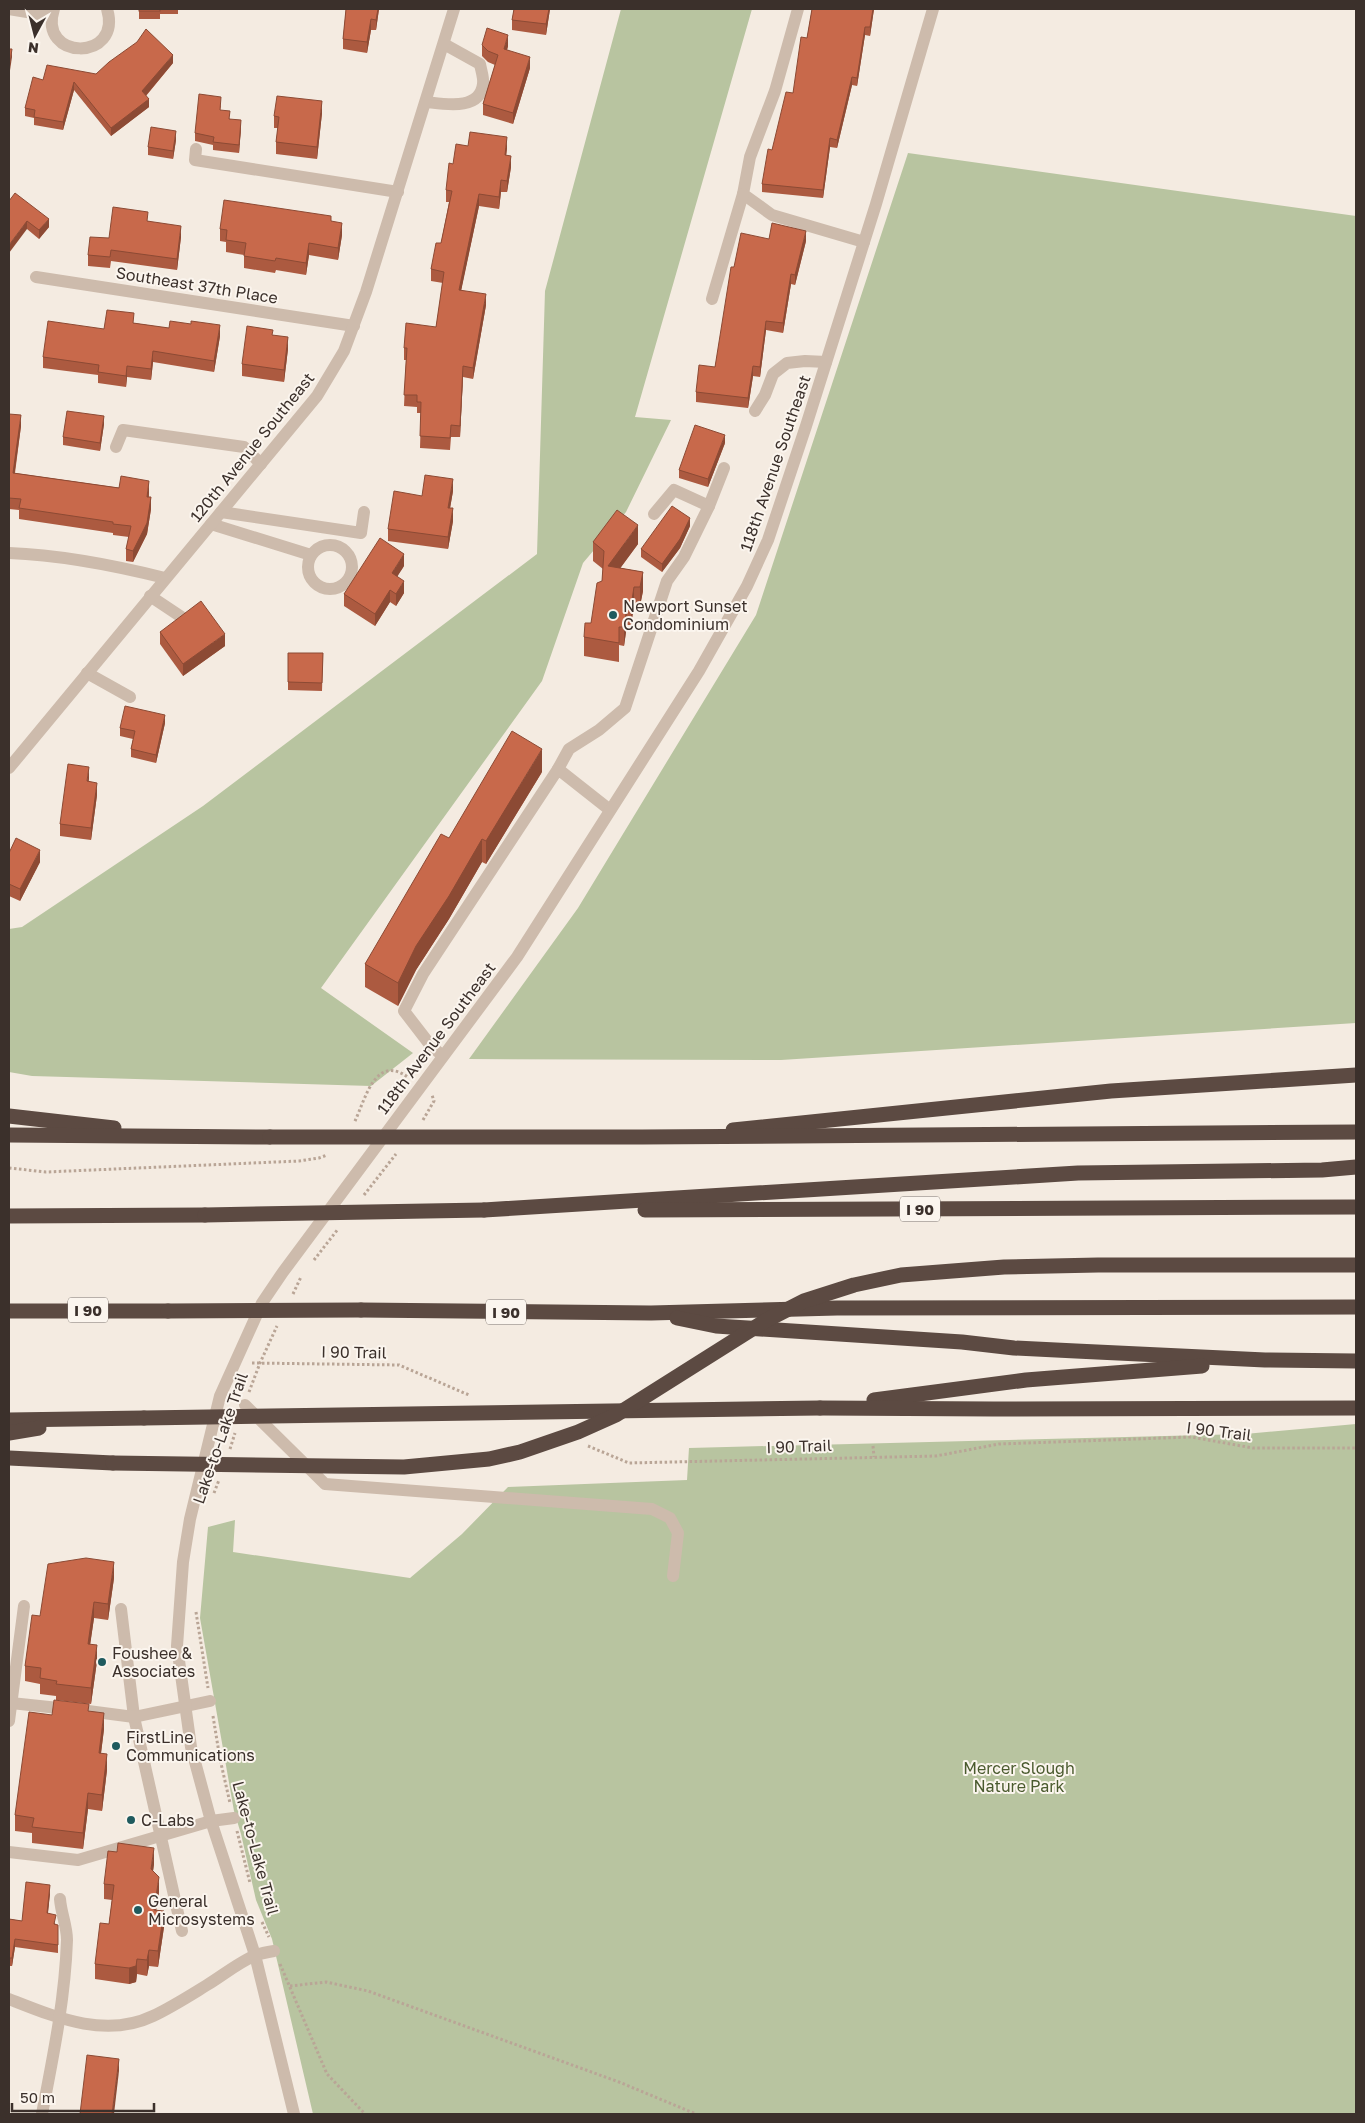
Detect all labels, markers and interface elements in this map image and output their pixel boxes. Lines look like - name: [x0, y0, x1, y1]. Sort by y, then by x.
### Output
- north arrow: [10, 10, 60, 60]
- text: N: [27, 39, 40, 57]
- street label: Southeast 37th Place: [115, 262, 279, 308]
- street label: 120th Avenue Southeast: [186, 368, 318, 526]
- street label: 118th Avenue Southeast: [735, 372, 815, 554]
- place label: Newport Sunset Condominium: [623, 596, 748, 634]
- marker: Newport Sunset Condominium: [607, 609, 619, 621]
- street label: 118th Avenue Southeast: [372, 958, 500, 1118]
- road number: I 90: [900, 1196, 940, 1222]
- road number: I 90: [68, 1298, 108, 1322]
- road number: I 90: [486, 1300, 526, 1324]
- street label: I 90 Trail: [321, 1341, 387, 1363]
- street label: Lake-to-Lake Trail: [188, 1370, 252, 1506]
- street label: I 90 Trail: [1185, 1417, 1253, 1445]
- street label: I 90 Trail: [766, 1435, 832, 1457]
- place label: Foushee & Associates: [112, 1643, 195, 1681]
- marker: Foushee & Associates: [96, 1656, 108, 1668]
- place label: FirstLine Communications: [126, 1727, 255, 1765]
- marker: FirstLine Communications: [110, 1740, 122, 1752]
- park label: Mercer Slough Nature Park: [963, 1758, 1075, 1796]
- street label: Lake-to-Lake Trail: [229, 1779, 283, 1917]
- place label: C-Labs: [141, 1810, 195, 1830]
- marker: C-Labs: [125, 1814, 137, 1826]
- place label: General Microsystems: [148, 1891, 255, 1929]
- marker: General Microsystems: [132, 1904, 144, 1916]
- scale bar: [12, 2080, 155, 2112]
- text: 50 m: [20, 2088, 55, 2106]

